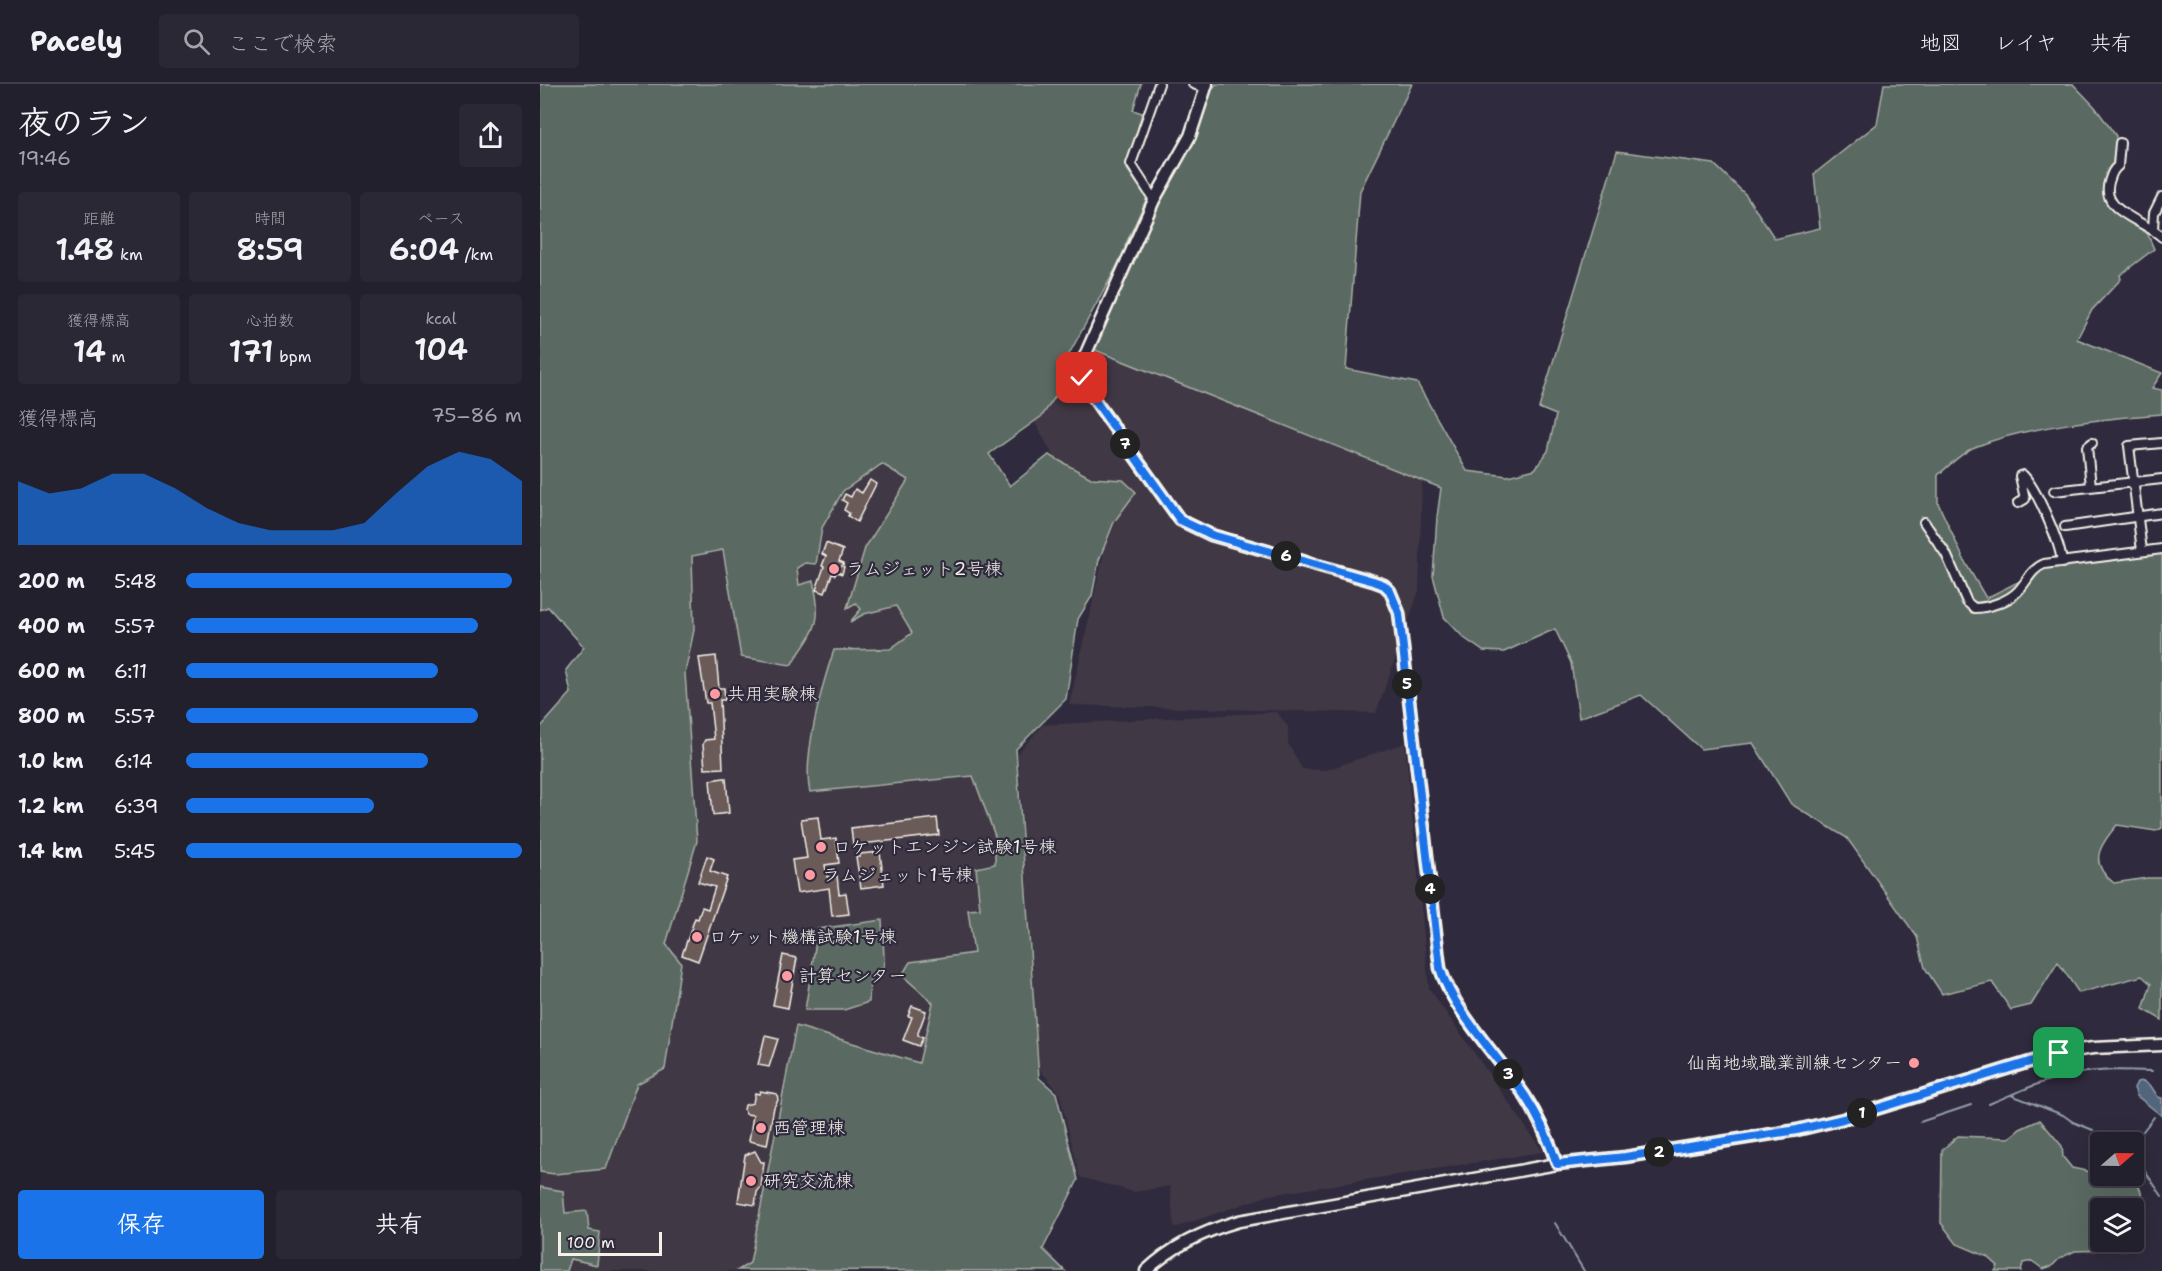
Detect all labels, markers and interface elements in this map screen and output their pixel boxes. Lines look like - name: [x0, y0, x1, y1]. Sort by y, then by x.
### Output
- search box: [159, 14, 579, 68]
- text: Pacely: [30, 22, 123, 60]
- icon: search: [180, 25, 213, 58]
- text: ここで検索: [228, 29, 338, 58]
- text: 地図: [1920, 29, 1962, 57]
- text: レイヤ: [1995, 29, 2057, 57]
- text: 共有: [2090, 29, 2132, 57]
- text: 夜のラン: [18, 100, 150, 145]
- button: share: [459, 104, 522, 167]
- text: 19:46: [18, 145, 71, 171]
- text: 距離: [83, 208, 115, 229]
- text: 時間: [254, 208, 286, 229]
- text: ペース: [417, 208, 465, 229]
- text: 1.48: [55, 229, 115, 270]
- text: 8:59: [236, 229, 304, 270]
- text: 6:04: [389, 229, 459, 270]
- text: km: [115, 244, 143, 265]
- text: /km: [459, 244, 493, 265]
- text: kcal: [425, 308, 457, 329]
- text: 獲得標高: [67, 310, 131, 331]
- text: 心拍数: [246, 310, 294, 331]
- text: 104: [414, 329, 468, 370]
- text: 14: [73, 331, 106, 372]
- text: 171: [228, 331, 274, 372]
- text: m: [106, 346, 125, 367]
- text: bpm: [274, 346, 312, 367]
- pin: [1056, 352, 1107, 403]
- icon: check: [1065, 361, 1098, 394]
- text: 75–86 m: [431, 402, 522, 428]
- text: 獲得標高: [18, 405, 98, 431]
- pin: 7: [1110, 429, 1140, 459]
- text: 7: [1119, 433, 1131, 454]
- pin: 6: [1271, 541, 1301, 571]
- text: 6: [1280, 545, 1292, 566]
- place label: ラムジェット2号棟: [846, 557, 1002, 581]
- marker: ラムジェット2号棟: [827, 562, 841, 576]
- text: 200 m: [18, 568, 85, 594]
- text: 5:48: [114, 568, 157, 594]
- text: 400 m: [18, 613, 85, 639]
- text: 5:57: [114, 613, 156, 639]
- text: 600 m: [18, 658, 85, 684]
- text: 6:11: [114, 658, 147, 684]
- pin: 5: [1392, 669, 1422, 699]
- text: 5: [1402, 673, 1412, 694]
- place label: 共用実験棟: [727, 682, 817, 706]
- marker: 共用実験棟: [708, 687, 722, 701]
- text: 800 m: [18, 703, 85, 729]
- text: 5:57: [114, 703, 156, 729]
- text: 1.0 km: [18, 748, 83, 774]
- text: 6:14: [114, 748, 153, 774]
- text: 1.2 km: [18, 793, 84, 819]
- text: 6:39: [114, 793, 159, 819]
- place label: ロケットエンジン試験1号棟: [833, 835, 1057, 859]
- text: 1.4 km: [18, 838, 83, 864]
- text: 5:45: [114, 838, 155, 864]
- marker: ロケットエンジン試験1号棟: [814, 840, 828, 854]
- place label: ラムジェット1号棟: [822, 863, 973, 887]
- marker: ラムジェット1号棟: [803, 868, 817, 882]
- pin: 4: [1415, 874, 1445, 904]
- text: 4: [1424, 878, 1436, 899]
- place label: ロケット機構試験1号棟: [709, 925, 897, 949]
- marker: ロケット機構試験1号棟: [690, 930, 704, 944]
- place label: 計算センター: [799, 964, 906, 988]
- marker: 計算センター: [780, 969, 794, 983]
- pin: [2033, 1027, 2084, 1078]
- icon: arrive: [2042, 1036, 2075, 1069]
- place label: 仙南地域職業訓練センター: [1687, 1051, 1902, 1075]
- marker: 仙南地域職業訓練センター: [1907, 1056, 1921, 1070]
- pin: 3: [1493, 1059, 1523, 1089]
- text: 3: [1502, 1063, 1514, 1084]
- pin: 1: [1847, 1098, 1877, 1128]
- text: 1: [1858, 1102, 1866, 1123]
- place label: 西管理棟: [773, 1116, 845, 1140]
- marker: 西管理棟: [754, 1121, 768, 1135]
- north arrow: [2090, 1132, 2144, 1186]
- map controls: [2090, 1132, 2144, 1252]
- pin: 2: [1644, 1137, 1674, 1167]
- text: 2: [1653, 1141, 1665, 1162]
- place label: 研究交流棟: [763, 1169, 853, 1193]
- marker: 研究交流棟: [744, 1174, 758, 1188]
- button: 保存: [18, 1190, 264, 1259]
- button: 共有: [276, 1190, 522, 1259]
- button: layers: [2090, 1198, 2144, 1252]
- scale bar: [558, 1229, 662, 1256]
- text: 100 m: [567, 1232, 615, 1253]

